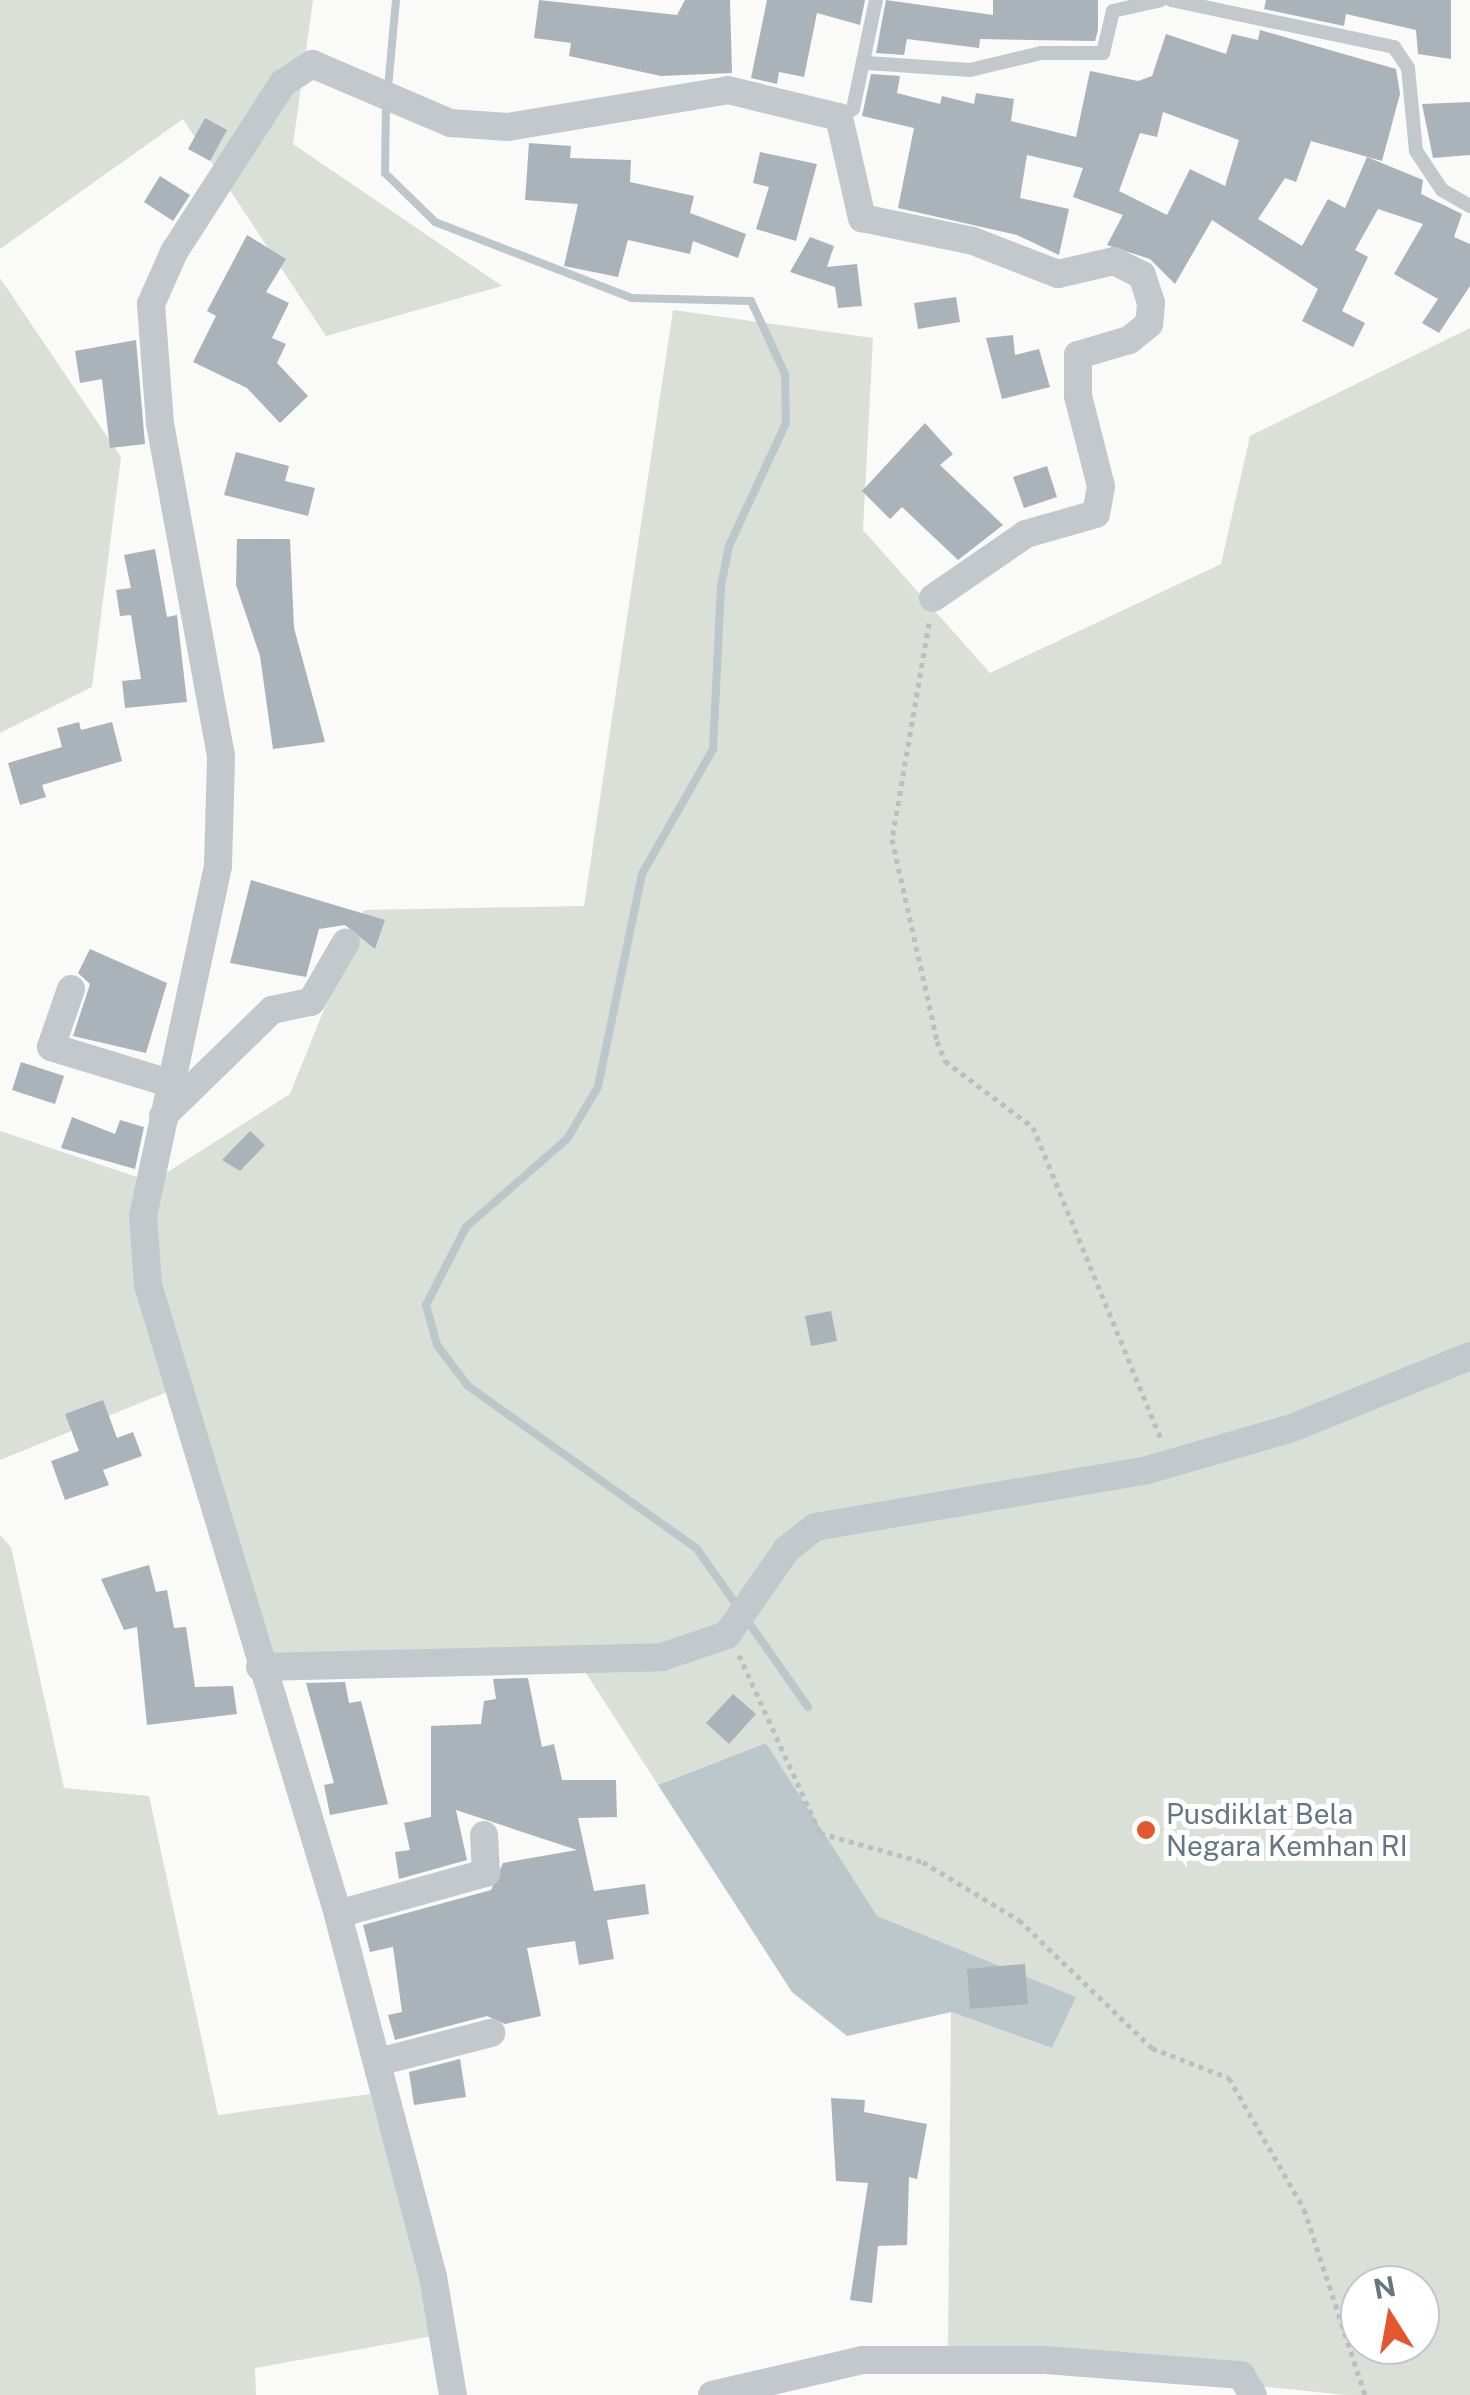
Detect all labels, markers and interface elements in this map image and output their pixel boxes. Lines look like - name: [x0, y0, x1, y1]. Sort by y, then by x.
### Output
- place label: Pusdiklat Bela Negara Kemhan RI: [1166, 1797, 1408, 1863]
- marker: Pusdiklat Bela Negara Kemhan RI: [1135, 1819, 1157, 1841]
- north arrow: [1340, 2265, 1440, 2365]
- text: N: [1371, 2269, 1398, 2305]

